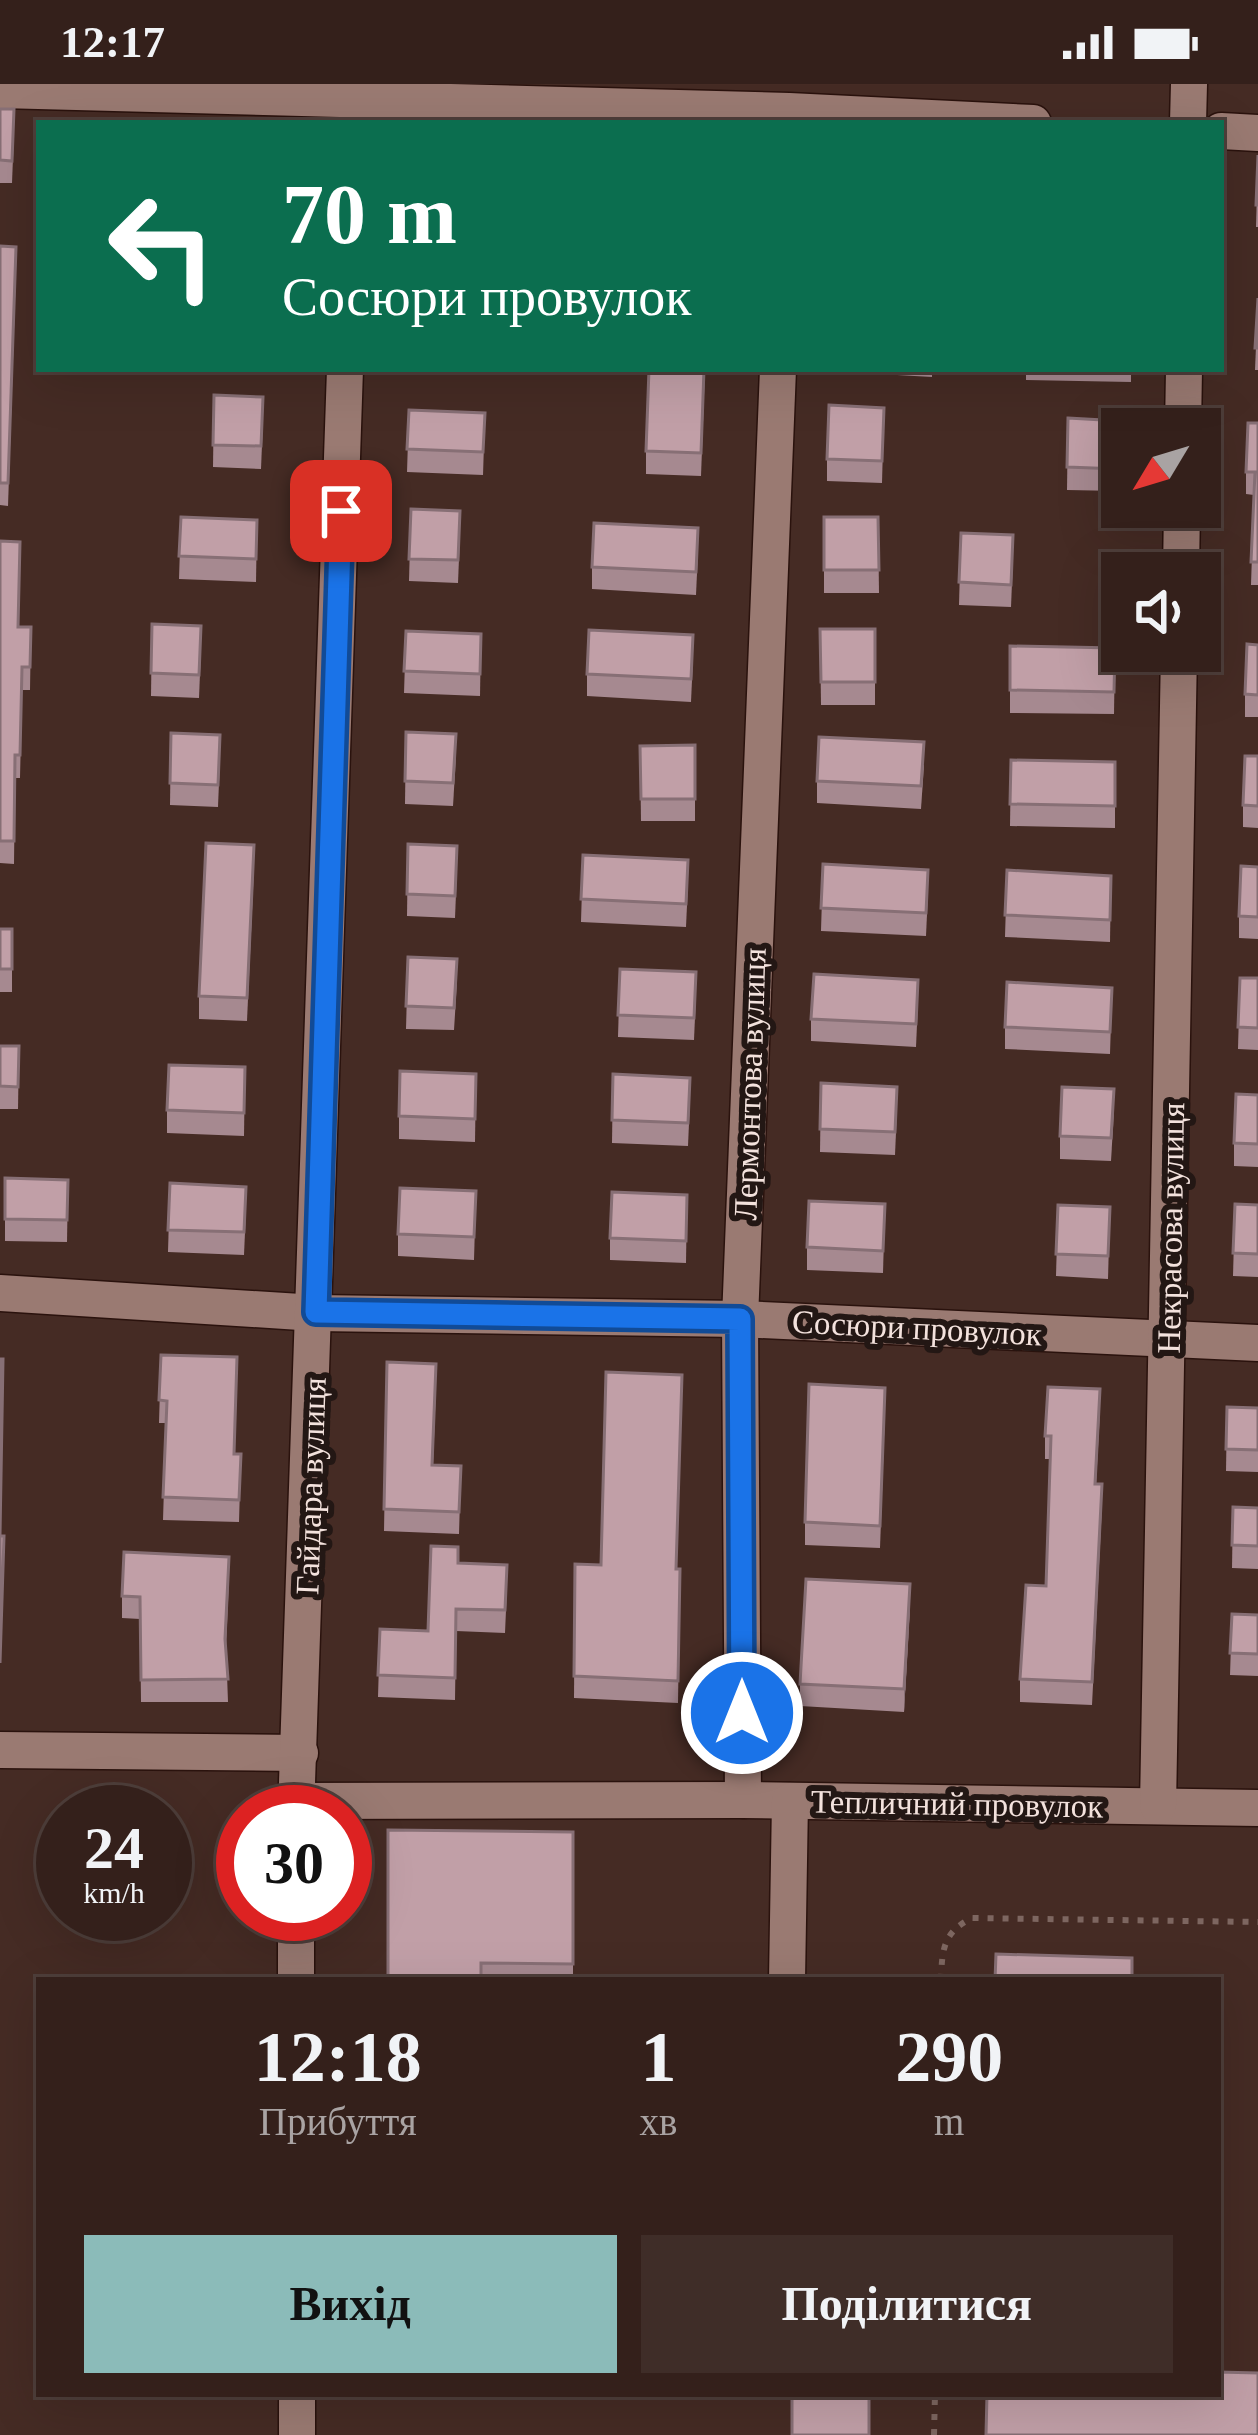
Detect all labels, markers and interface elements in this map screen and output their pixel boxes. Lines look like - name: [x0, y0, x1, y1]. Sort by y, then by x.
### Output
- text: 12:17: [60, 17, 165, 67]
- icon: left: [84, 168, 240, 324]
- text: 70 m: [282, 168, 457, 261]
- text: Сосюри провулок: [282, 267, 691, 327]
- north arrow: [1101, 408, 1221, 528]
- map controls: [1101, 408, 1221, 672]
- pin: [290, 460, 392, 562]
- icon: arrive: [308, 478, 374, 544]
- button: sound: [1101, 552, 1221, 672]
- street label: Лермонтова вулиця: [727, 947, 773, 1221]
- street label: Некрасова вулиця: [1151, 1102, 1191, 1354]
- street label: Сосюри провулок: [791, 1303, 1044, 1353]
- street label: Гайдара вулиця: [289, 1377, 333, 1596]
- position arrow: [679, 1650, 805, 1776]
- street label: Тепличний провулок: [811, 1783, 1104, 1825]
- speed limit sign: 30: [216, 1785, 372, 1941]
- text: 24: [84, 1815, 144, 1881]
- text: km/h: [83, 1876, 145, 1909]
- text: 12:18: [254, 2017, 422, 2097]
- text: 1: [640, 2017, 676, 2097]
- text: 290: [895, 2017, 1003, 2097]
- text: Прибуття: [259, 2100, 417, 2143]
- text: хв: [640, 2100, 677, 2143]
- text: m: [934, 2100, 964, 2143]
- button: Вихід: [84, 2235, 617, 2373]
- button: Поділитися: [641, 2235, 1173, 2373]

